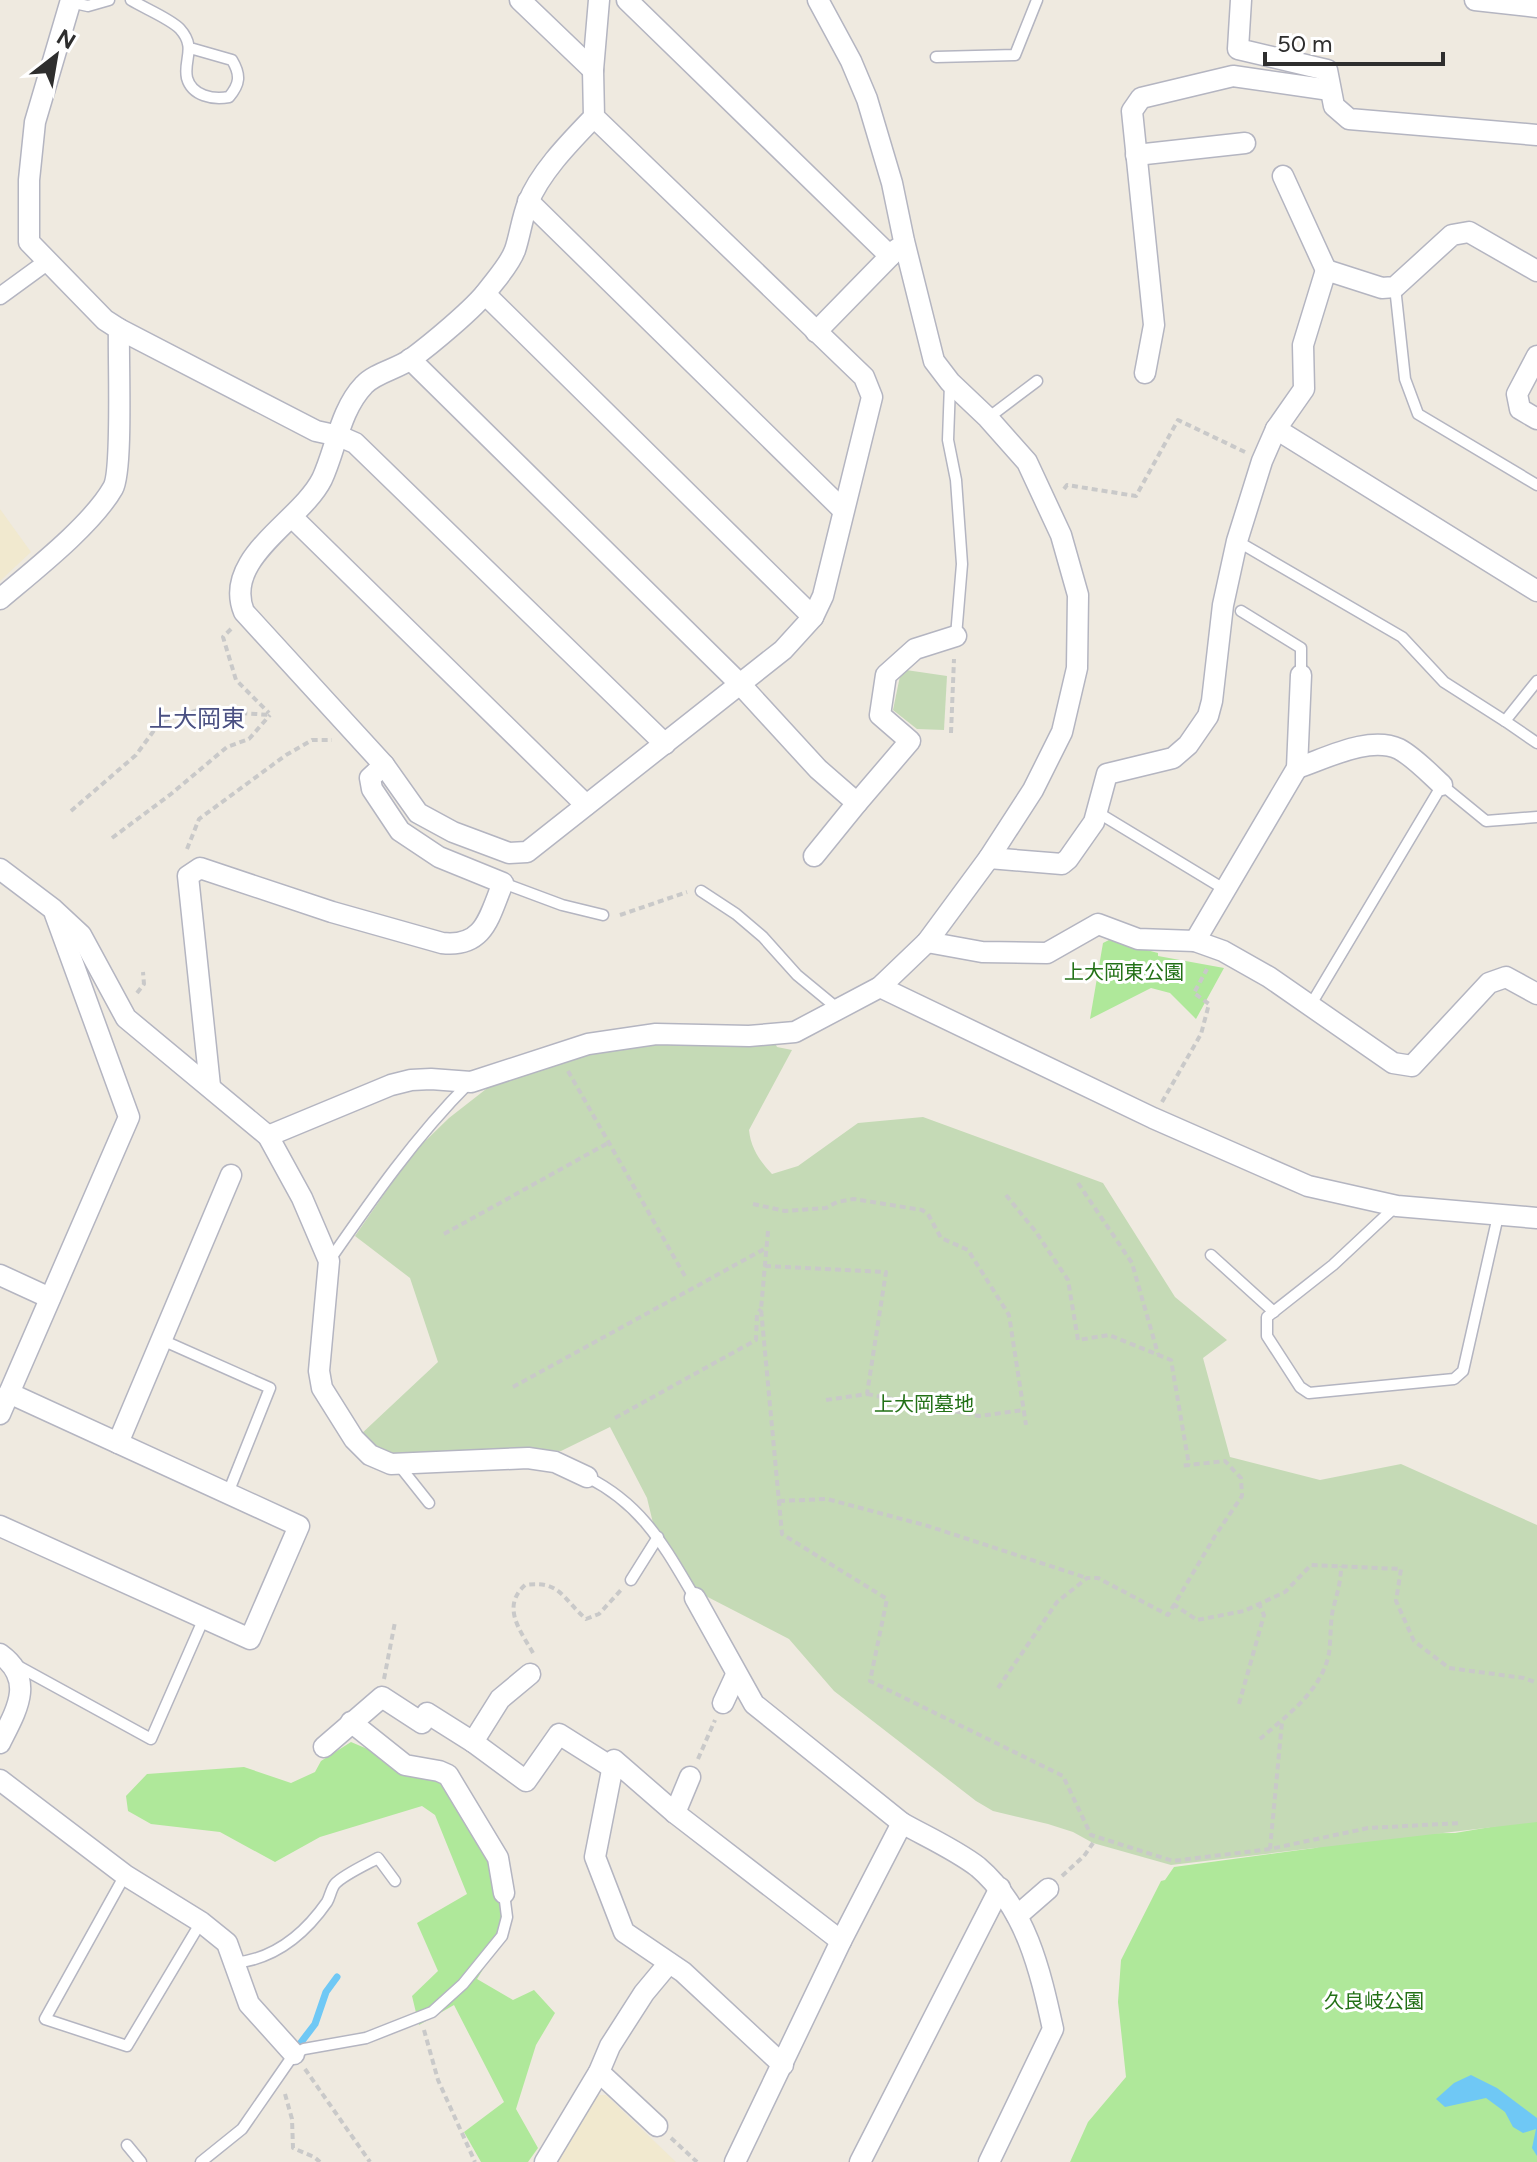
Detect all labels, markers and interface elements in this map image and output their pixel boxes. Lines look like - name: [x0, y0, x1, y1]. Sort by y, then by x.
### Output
- north arrow: [16, 16, 96, 96]
- scale bar: [1265, 16, 1443, 66]
- text: N: [52, 23, 80, 55]
- text: 50 m: [1277, 29, 1333, 58]
- district label: 上大岡東: [149, 704, 245, 733]
- park label: 上大岡東公園: [1064, 960, 1184, 984]
- park label: 上大岡墓地: [874, 1392, 974, 1416]
- park label: 久良岐公園: [1324, 1989, 1424, 2013]

